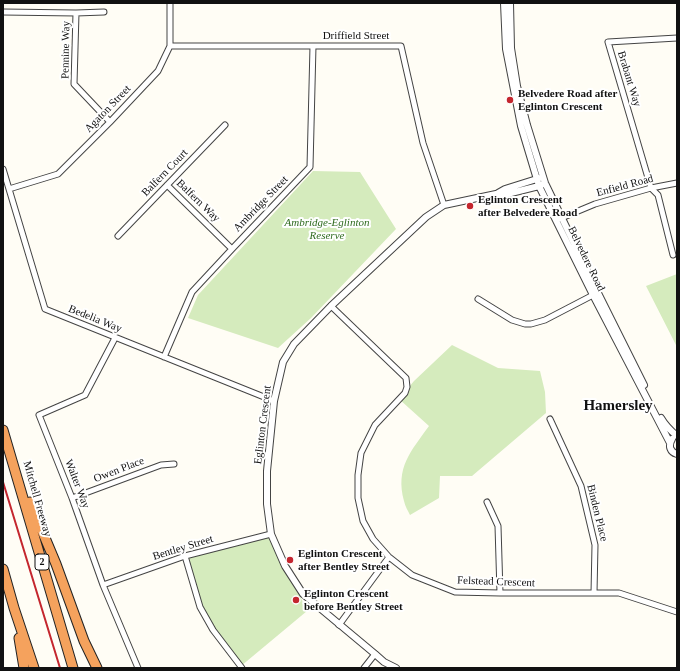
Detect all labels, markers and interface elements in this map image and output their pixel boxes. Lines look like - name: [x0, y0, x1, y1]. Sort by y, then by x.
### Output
- street label: Pennine Way: [59, 21, 73, 79]
- street label: Driffield Street: [323, 29, 389, 43]
- street label: Brabant Way: [614, 50, 644, 108]
- street label: Agaton Street: [82, 83, 134, 135]
- place label: Belvedere Road after Eglinton Crescent: [518, 87, 617, 113]
- marker: Belvedere Road after Eglinton Crescent: [505, 95, 515, 105]
- street label: Balfern Court: [139, 147, 191, 199]
- street label: Enfield Road: [595, 172, 655, 200]
- street label: Ambridge Street: [231, 173, 291, 235]
- street label: Balfern Way: [173, 177, 223, 225]
- place label: Eglinton Crescent after Belvedere Road: [478, 193, 577, 219]
- marker: Eglinton Crescent after Belvedere Road: [465, 201, 475, 211]
- park label: Ambridge-Eglinton Reserve: [285, 216, 369, 242]
- street label: Belvedere Road: [565, 224, 607, 294]
- street label: Bedelia Way: [66, 302, 124, 336]
- street label: Eglinton Crescent: [252, 385, 274, 465]
- district label: Hamersley: [583, 397, 653, 415]
- street label: Owen Place: [92, 454, 146, 486]
- street label: Walter Way: [62, 458, 92, 510]
- street label: Mitchell Freeway: [20, 460, 54, 538]
- street label: Binden Place: [584, 483, 610, 543]
- street label: Bentley Street: [151, 533, 215, 563]
- place label: Eglinton Crescent after Bentley Street: [298, 547, 389, 573]
- road number: 2: [35, 554, 49, 570]
- marker: Eglinton Crescent after Bentley Street: [285, 555, 295, 565]
- street label: Felstead Crescent: [457, 574, 535, 590]
- place label: Eglinton Crescent before Bentley Street: [304, 587, 403, 613]
- marker: Eglinton Crescent before Bentley Street: [291, 595, 301, 605]

